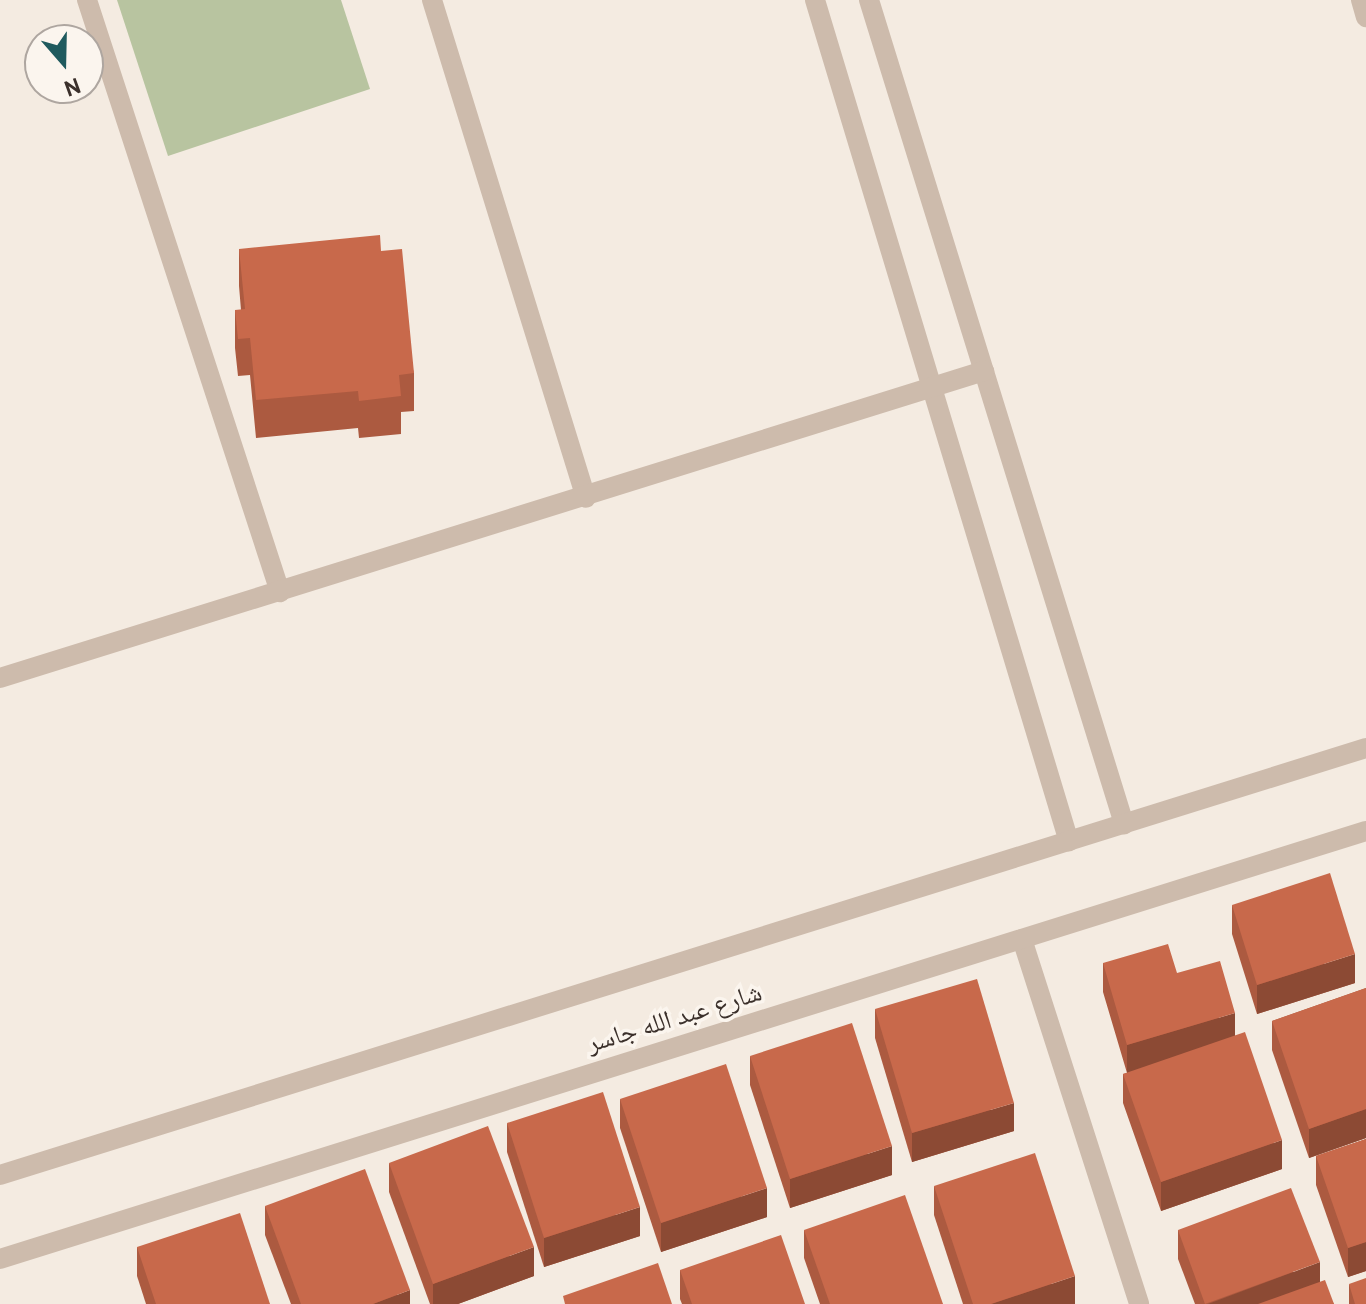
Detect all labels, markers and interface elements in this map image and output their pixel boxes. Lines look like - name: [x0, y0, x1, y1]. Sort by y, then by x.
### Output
- north arrow: [24, 24, 104, 104]
- text: N: [60, 70, 84, 101]
- street label: شارع عبد الله جاسر: [584, 979, 766, 1061]

